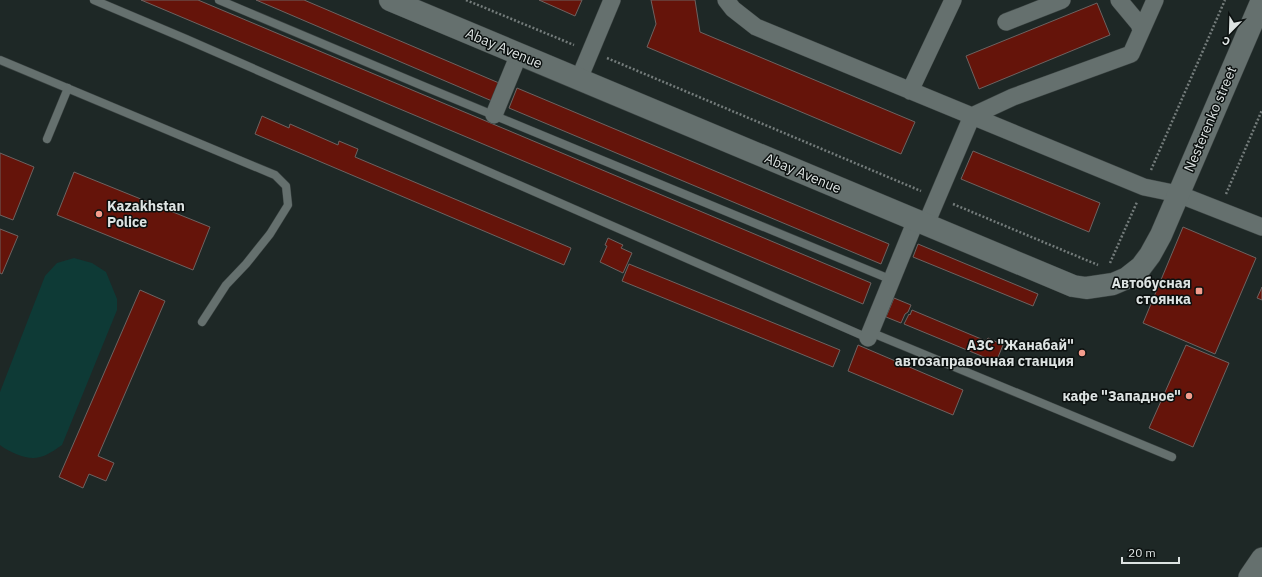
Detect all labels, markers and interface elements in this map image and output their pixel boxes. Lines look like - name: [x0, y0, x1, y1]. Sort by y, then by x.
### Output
- north arrow: [1210, 12, 1250, 52]
- street label: Abay Avenue: [463, 24, 545, 72]
- text: С: [1220, 33, 1232, 49]
- street label: Nesterenko street: [1180, 63, 1240, 174]
- street label: Abay Avenue: [762, 149, 844, 197]
- place label: Kazakhstan Police: [107, 197, 185, 231]
- marker: Kazakhstan Police: [94, 209, 104, 219]
- place label: Автобусная стоянка: [1112, 274, 1191, 308]
- marker: Автобусная стоянка: [1194, 286, 1204, 296]
- place label: АЗС "Жанабай" автозаправочная станция: [895, 336, 1074, 370]
- marker: АЗС "Жанабай" автозаправочная станция: [1077, 348, 1087, 358]
- place label: кафе "Западное": [1062, 387, 1181, 405]
- marker: кафе "Западное": [1184, 391, 1194, 401]
- scale bar: [1122, 539, 1179, 565]
- text: 20 m: [1128, 545, 1156, 560]

